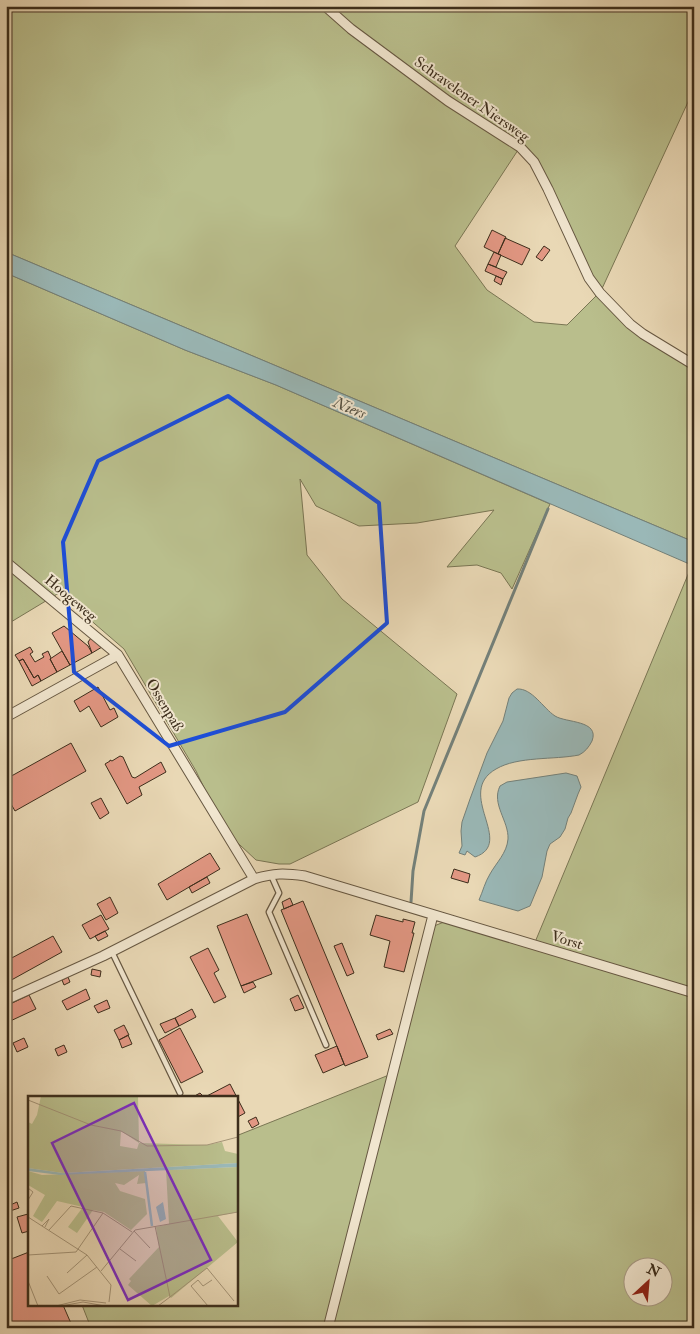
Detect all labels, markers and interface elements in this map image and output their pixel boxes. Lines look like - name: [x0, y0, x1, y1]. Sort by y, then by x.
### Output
- street label: Schravelener Niersweg: [410, 53, 533, 147]
- water label: Niers: [329, 392, 369, 424]
- street label: Hoogeweg: [40, 571, 101, 626]
- street label: Ossenpaß: [141, 675, 188, 736]
- street label: Vorst: [549, 927, 585, 954]
- inset map: [28, 1096, 238, 1306]
- north arrow: [622, 1256, 672, 1306]
- text: N: [643, 1260, 663, 1281]

